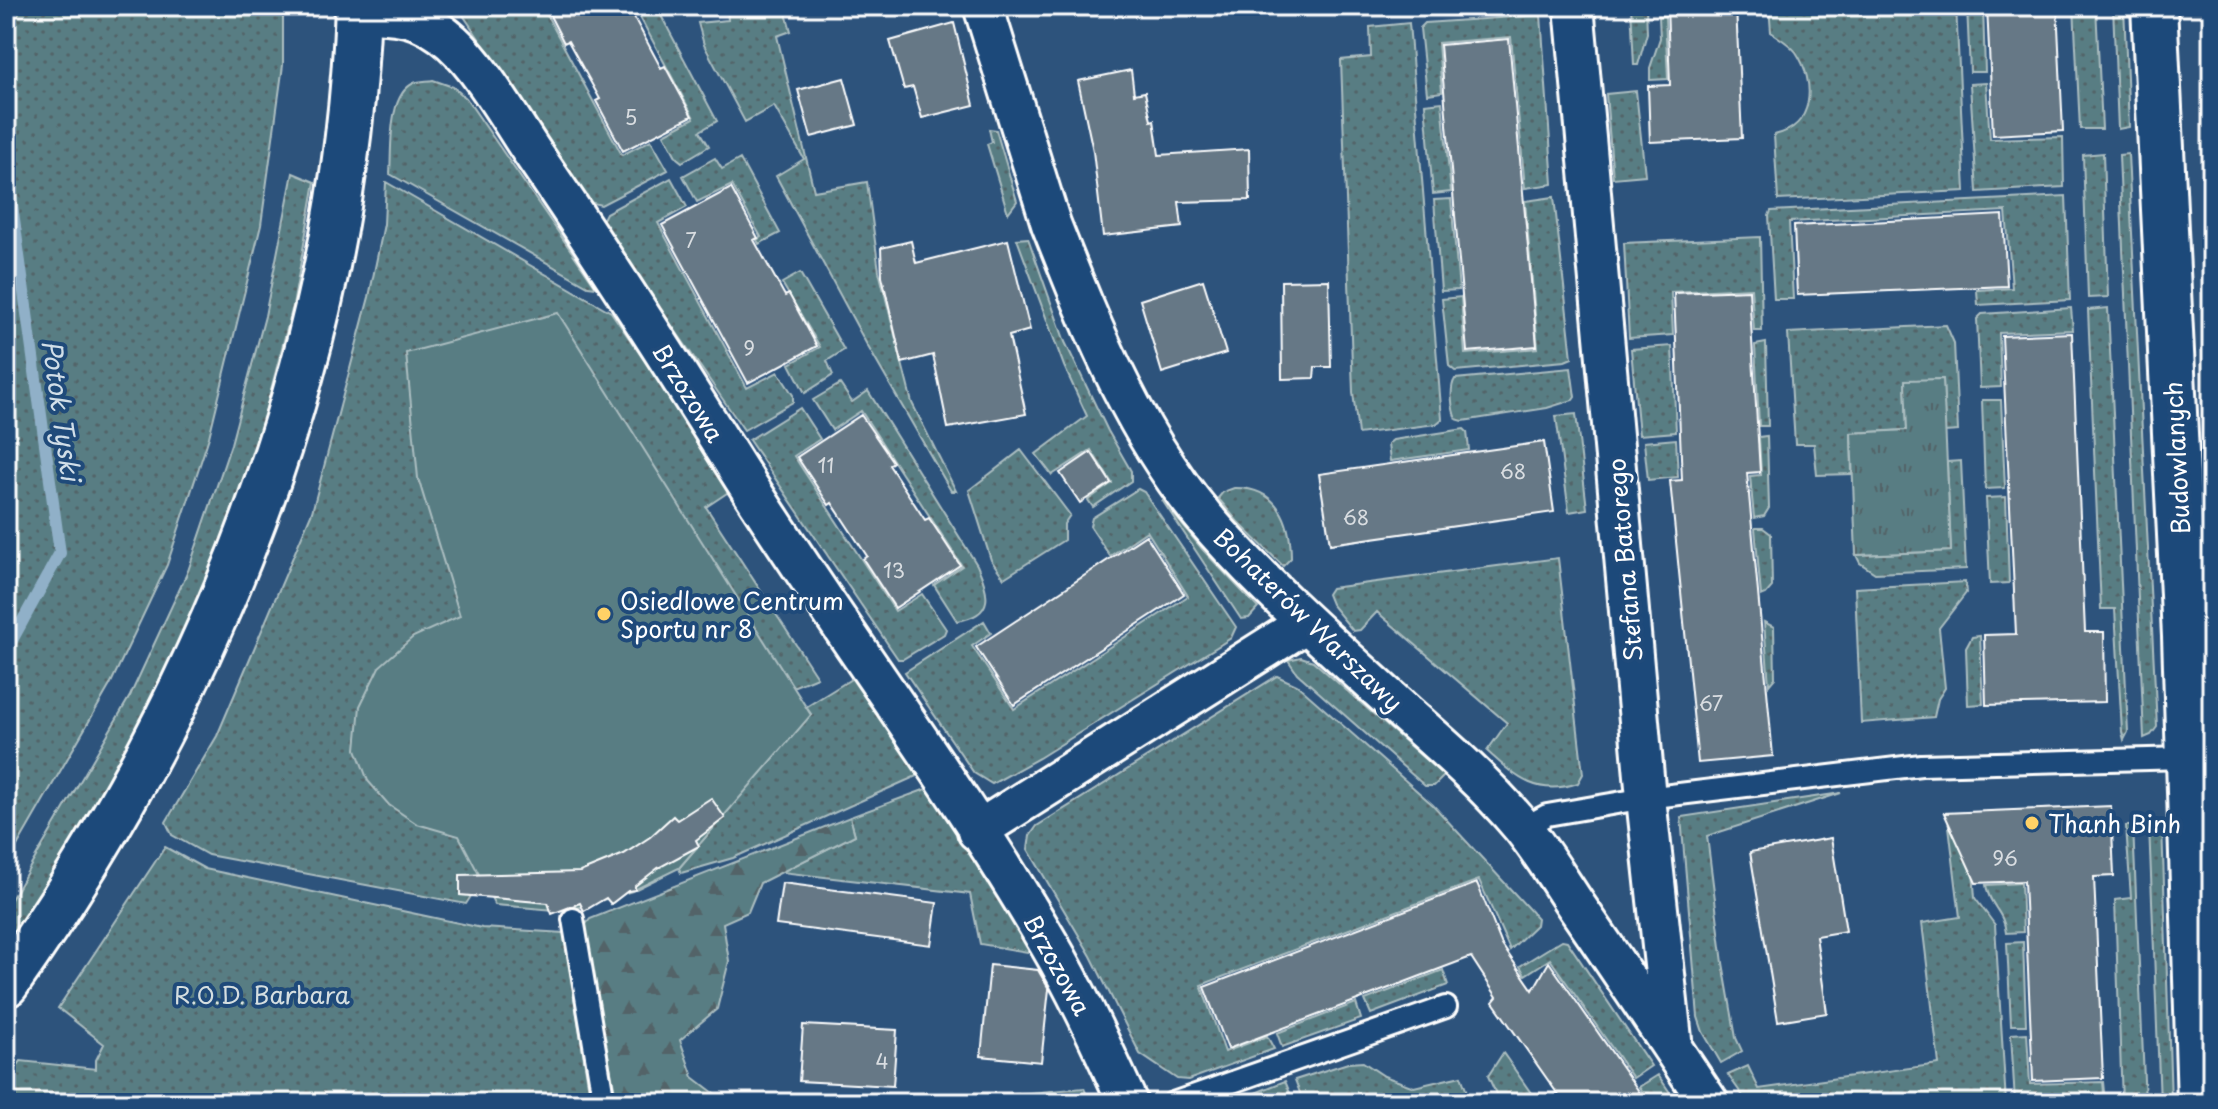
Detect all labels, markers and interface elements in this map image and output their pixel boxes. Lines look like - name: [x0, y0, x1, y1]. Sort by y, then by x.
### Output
- house number: 5: [625, 102, 637, 132]
- house number: 7: [685, 225, 697, 255]
- house number: 9: [743, 333, 755, 363]
- street label: Brzozowa: [644, 335, 734, 449]
- water label: Potok Tyski: [33, 337, 92, 487]
- street label: Budowlanych: [2154, 381, 2198, 535]
- house number: 11: [818, 450, 834, 480]
- house number: 68: [1500, 456, 1526, 486]
- street label: Stefana Batorego: [1597, 457, 1651, 663]
- house number: 68: [1343, 502, 1369, 532]
- street label: Bohaterów Warszawy: [1206, 519, 1412, 719]
- house number: 13: [883, 555, 905, 585]
- place label: Osiedlowe Centrum Sportu nr 8: [620, 582, 844, 646]
- marker: Osiedlowe Centrum Sportu nr 8: [595, 605, 613, 623]
- house number: 67: [1699, 688, 1723, 718]
- place label: Thanh Binh: [2048, 805, 2181, 841]
- marker: Thanh Binh: [2023, 814, 2041, 832]
- house number: 96: [1992, 843, 2018, 873]
- street label: Brzozowa: [1015, 907, 1101, 1021]
- park label: R.O.D. Barbara: [174, 976, 350, 1012]
- house number: 4: [875, 1046, 889, 1076]

